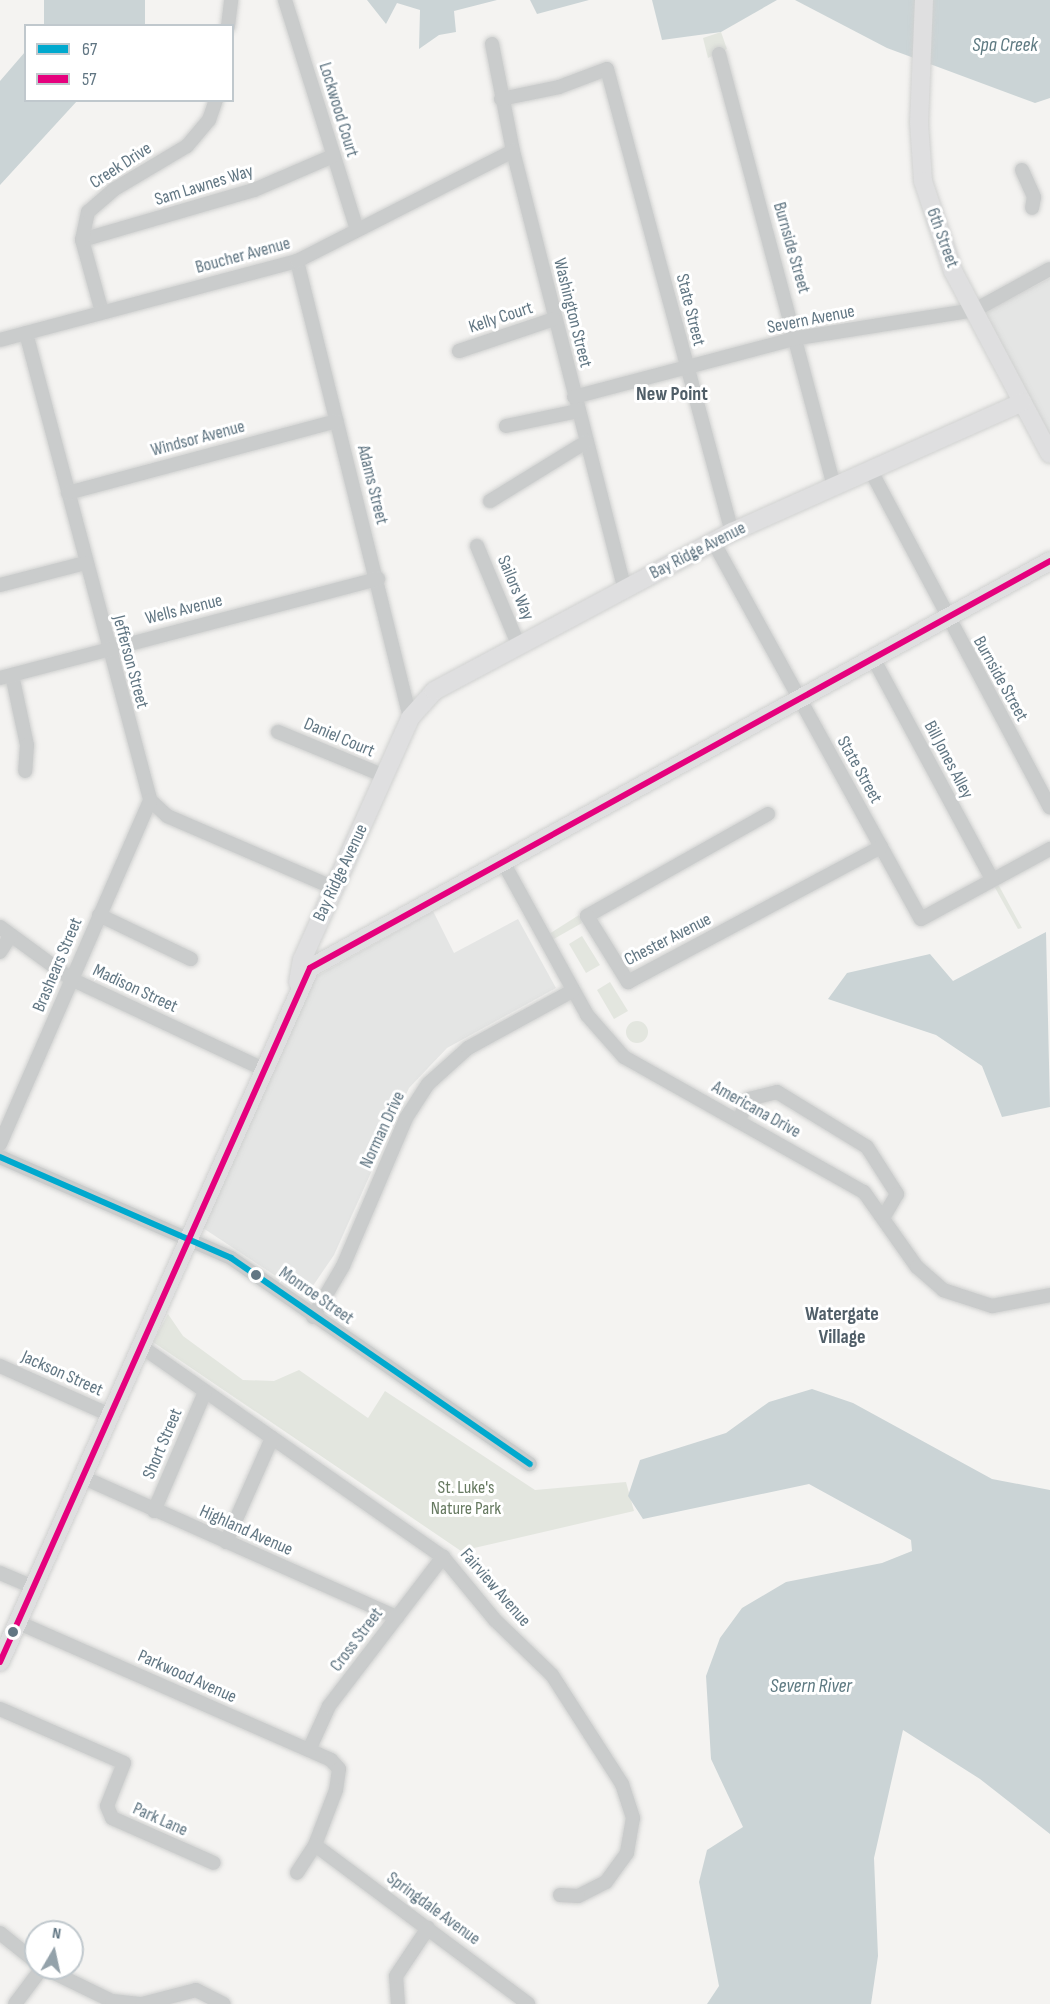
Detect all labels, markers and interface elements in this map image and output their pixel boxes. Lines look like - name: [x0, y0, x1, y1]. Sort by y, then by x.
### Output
- legend: [24, 24, 234, 102]
- water label: Spa Creek: [972, 33, 1038, 57]
- text: 67: [82, 39, 97, 60]
- street label: Lockwood Court: [313, 60, 363, 160]
- text: 57: [82, 69, 96, 90]
- street label: Creek Drive: [86, 138, 156, 194]
- street label: Sam Lawnes Way: [152, 161, 256, 211]
- street label: Burnside Street: [768, 200, 814, 296]
- street label: 6th Street: [921, 205, 963, 271]
- street label: Boucher Avenue: [193, 233, 293, 279]
- street label: Washington Street: [548, 256, 596, 370]
- street label: State Street: [671, 272, 709, 348]
- street label: Kelly Court: [466, 298, 536, 338]
- street label: Severn Avenue: [765, 301, 857, 339]
- district label: New Point: [636, 382, 708, 406]
- street label: Windsor Avenue: [149, 416, 247, 462]
- street label: Adams Street: [352, 443, 392, 527]
- street label: Bay Ridge Avenue: [646, 518, 750, 584]
- street label: Sailors Way: [492, 552, 538, 624]
- street label: Wells Avenue: [143, 590, 225, 630]
- street label: Jefferson Street: [107, 613, 153, 711]
- street label: Burnside Street: [968, 633, 1032, 725]
- street label: Daniel Court: [300, 713, 378, 763]
- street label: Bill Jones Alley: [919, 717, 977, 803]
- street label: State Street: [832, 733, 886, 807]
- street label: Bay Ridge Avenue: [309, 821, 373, 925]
- street label: Chester Avenue: [621, 909, 715, 971]
- street label: Brashears Street: [28, 915, 88, 1015]
- street label: Madison Street: [89, 960, 181, 1018]
- street label: Americana Drive: [708, 1077, 804, 1143]
- street label: Norman Drive: [356, 1088, 410, 1172]
- street label: Monroe Street: [274, 1262, 358, 1330]
- unlabelled marker: [250, 1269, 262, 1281]
- district label: Watergate Village: [805, 1303, 879, 1350]
- street label: Jackson Street: [18, 1346, 106, 1402]
- street label: Short Street: [138, 1405, 188, 1483]
- park label: St. Luke's Nature Park: [431, 1478, 501, 1520]
- street label: Highland Avenue: [196, 1501, 296, 1561]
- street label: Fairview Avenue: [455, 1544, 535, 1632]
- street label: Cross Street: [326, 1604, 388, 1676]
- unlabelled marker: [7, 1626, 19, 1638]
- street label: Parkwood Avenue: [134, 1646, 240, 1708]
- water label: Severn River: [770, 1674, 852, 1698]
- street label: Park Lane: [129, 1798, 191, 1842]
- street label: Springdale Avenue: [382, 1868, 484, 1950]
- north arrow: [24, 1920, 84, 1980]
- text: N: [51, 1924, 62, 1944]

